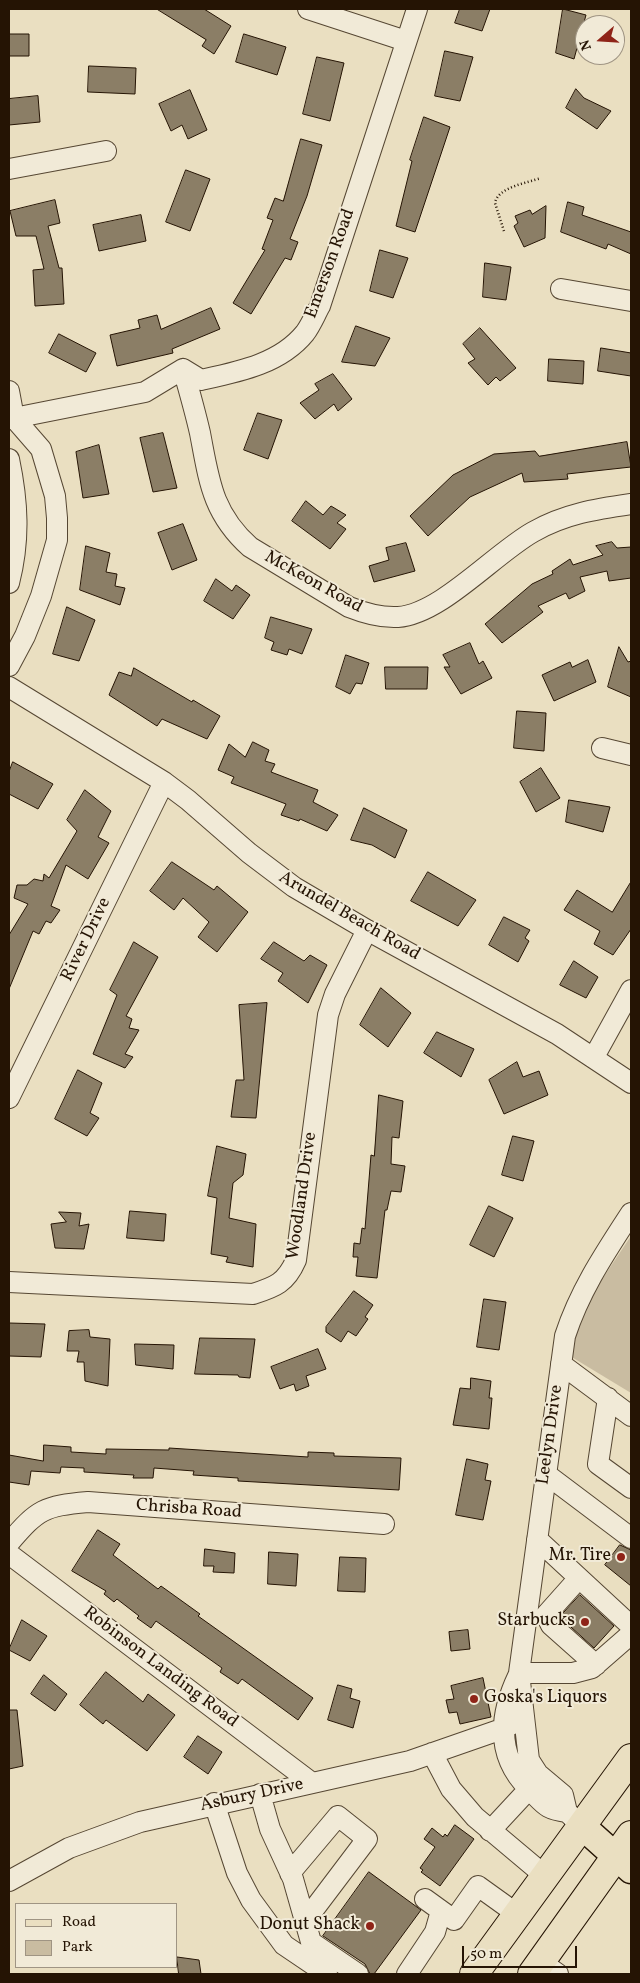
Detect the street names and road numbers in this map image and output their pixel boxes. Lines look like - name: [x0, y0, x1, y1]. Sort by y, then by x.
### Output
- street label: Emerson Road: [301, 206, 361, 322]
- street label: McKeon Road: [260, 547, 366, 619]
- street label: Arundel Beach Road: [274, 868, 424, 966]
- street label: River Drive: [57, 895, 117, 985]
- street label: Woodland Drive: [283, 1131, 323, 1261]
- street label: Leelyn Drive: [533, 1384, 569, 1486]
- street label: Chrisba Road: [135, 1496, 243, 1524]
- street label: Robinson Landing Road: [78, 1603, 242, 1733]
- street label: Asbury Drive: [198, 1774, 306, 1818]

